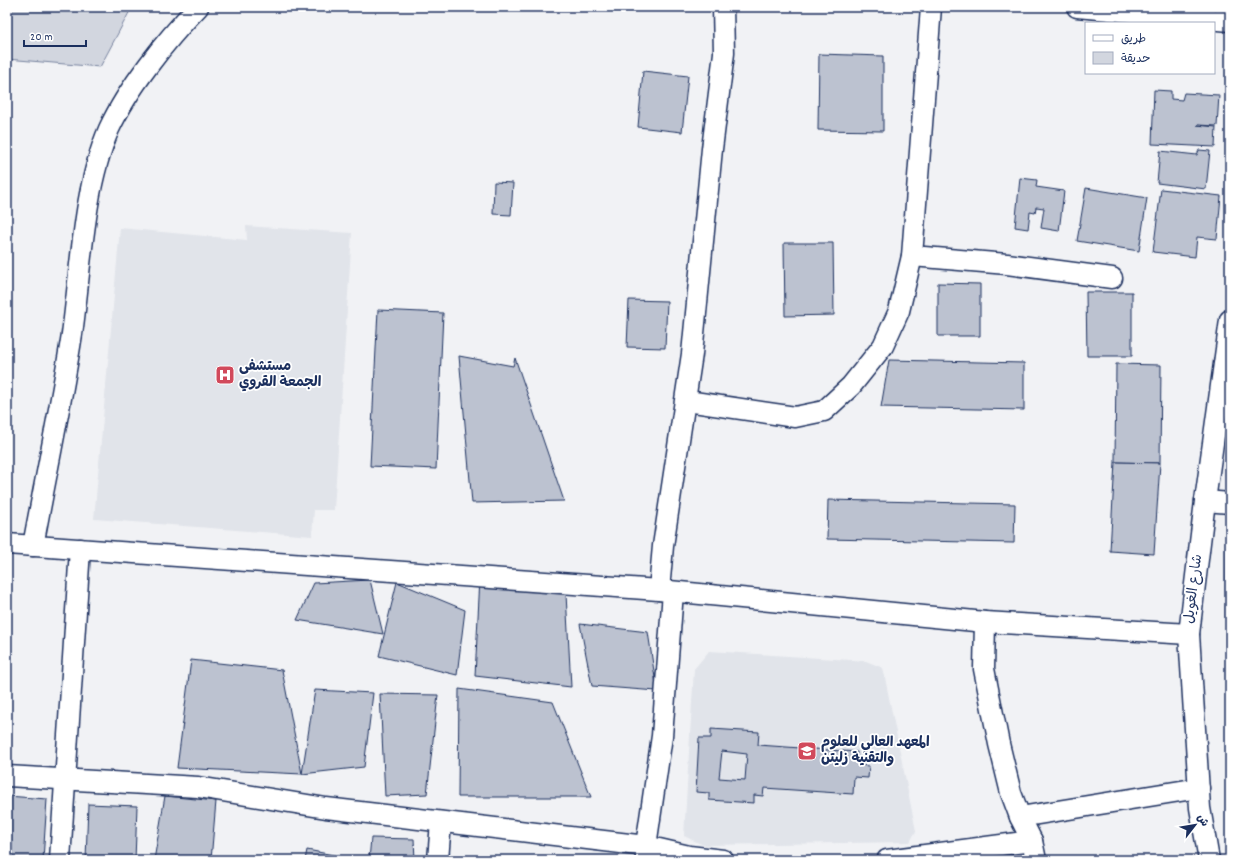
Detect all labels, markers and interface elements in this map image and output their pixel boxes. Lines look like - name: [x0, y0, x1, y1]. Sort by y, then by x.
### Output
- scale bar: [24, 22, 86, 48]
- legend: [1085, 22, 1215, 74]
- text: 20 m: [30, 29, 53, 46]
- text: طريق: [1121, 31, 1146, 48]
- text: حديقة: [1121, 51, 1150, 68]
- place label: مستشفى الجمعة القروي: [239, 357, 322, 393]
- hospital icon: مستشفى الجمعة القروي: [214, 364, 236, 386]
- street label: شارع الغويل: [1180, 553, 1208, 625]
- place label: المعهد العالي للعلوم والتقنية زليتن: [821, 733, 930, 769]
- school or university icon: المعهد العالي للعلوم والتقنية زليتن: [796, 740, 818, 762]
- north arrow: [1175, 805, 1215, 845]
- text: ش: [1192, 812, 1212, 830]

